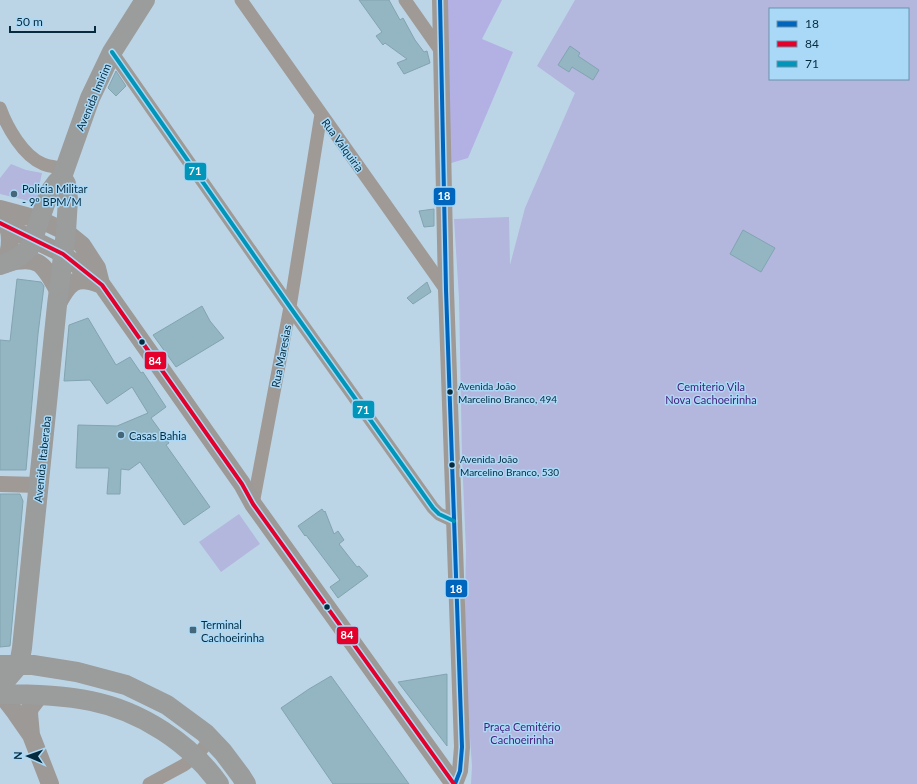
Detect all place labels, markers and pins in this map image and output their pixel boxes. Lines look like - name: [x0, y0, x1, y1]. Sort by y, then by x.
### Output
- place label: Policia Militar - 9º BPM/M: [22, 182, 87, 208]
- marker: Policia Militar - 9º BPM/M: [9, 189, 19, 199]
- unlabelled marker: [137, 337, 147, 347]
- place label: Avenida João Marcelino Branco, 494: [458, 380, 557, 405]
- marker: Avenida João Marcelino Branco, 494: [445, 387, 455, 397]
- place label: Casas Bahia: [129, 429, 186, 442]
- marker: Casas Bahia: [116, 430, 126, 440]
- place label: Avenida João Marcelino Branco, 530: [460, 453, 559, 478]
- marker: Avenida João Marcelino Branco, 530: [447, 460, 457, 470]
- unlabelled marker: [322, 602, 332, 612]
- place label: Terminal Cachoeirinha: [201, 618, 264, 644]
- marker: Terminal Cachoeirinha: [188, 625, 198, 635]

